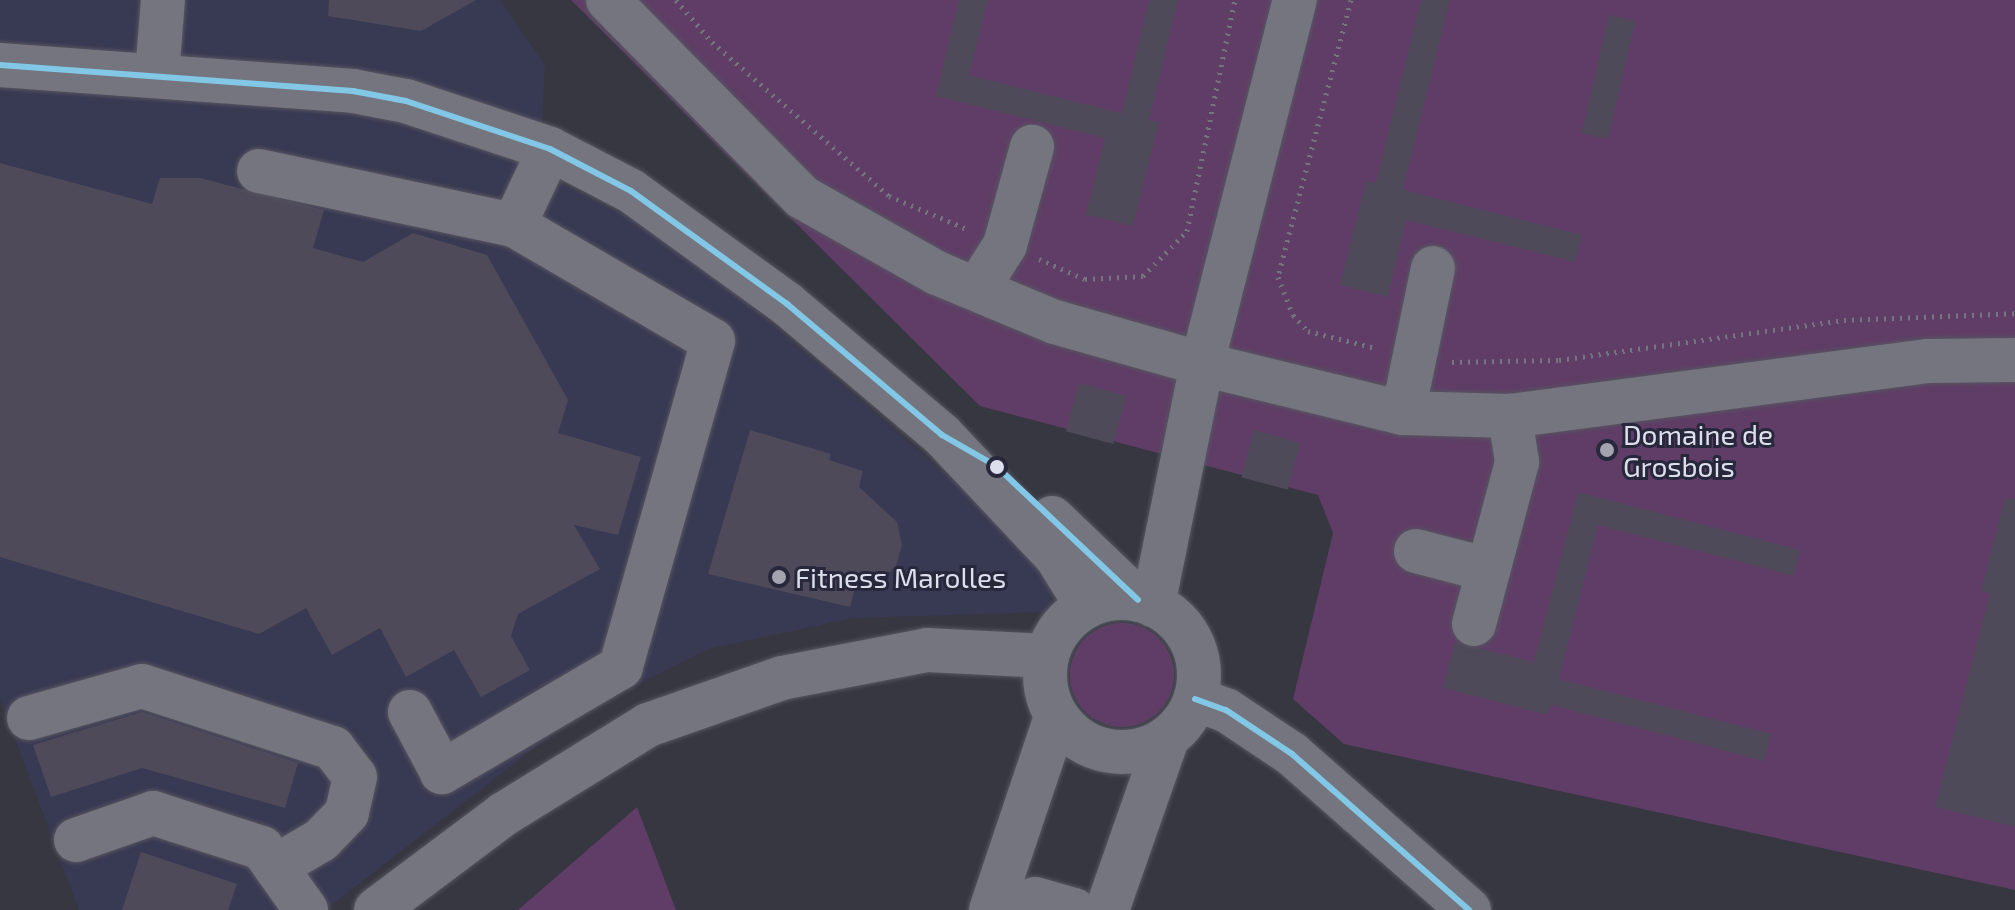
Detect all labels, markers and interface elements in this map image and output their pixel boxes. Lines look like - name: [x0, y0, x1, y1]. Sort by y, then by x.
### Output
- place label: Domaine de Grosbois: [1623, 417, 1773, 483]
- marker: Domaine de Grosbois: [1598, 441, 1616, 459]
- unlabelled marker: [989, 459, 1005, 475]
- place label: Fitness Marolles: [795, 560, 1006, 594]
- marker: Fitness Marolles: [770, 568, 788, 586]

